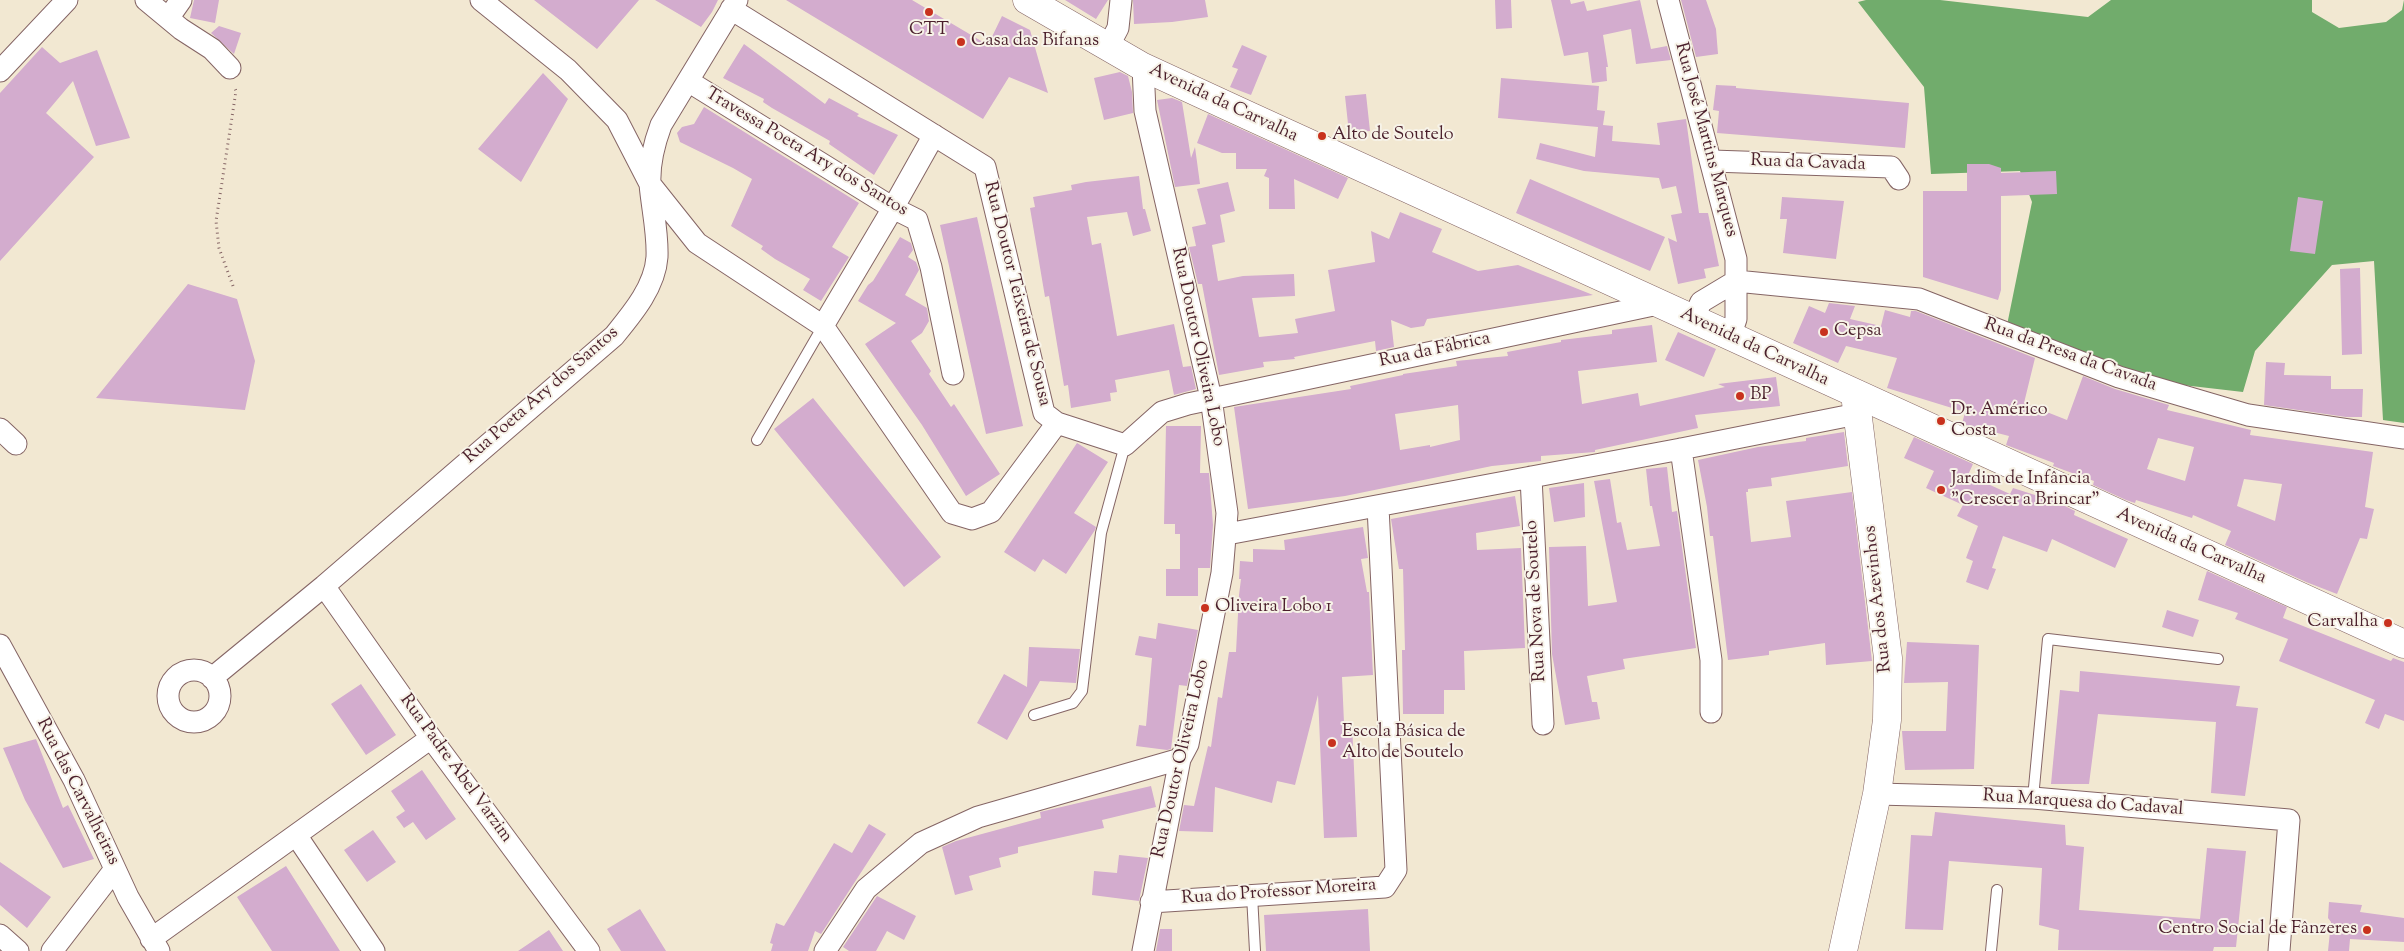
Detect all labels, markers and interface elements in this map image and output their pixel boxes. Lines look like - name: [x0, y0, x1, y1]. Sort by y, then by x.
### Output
- marker: CTT: [923, 6, 935, 18]
- place label: CTT: [909, 20, 949, 42]
- place label: Casa das Bifanas: [971, 31, 1099, 53]
- marker: Casa das Bifanas: [955, 36, 967, 48]
- street label: Rua José Martins Marques: [1669, 40, 1741, 240]
- street label: Avenida da Carvalha: [1145, 60, 1301, 148]
- street label: Travessa Poeta Ary dos Santos: [701, 84, 911, 222]
- place label: Alto de Soutelo: [1332, 125, 1454, 147]
- marker: Alto de Soutelo: [1316, 130, 1328, 142]
- street label: Rua da Cavada: [1750, 151, 1866, 177]
- street label: Rua Doutor Teixeira de Sousa: [978, 179, 1054, 409]
- street label: Rua Doutor Oliveira Lobo: [1165, 246, 1229, 448]
- street label: Avenida da Carvalha: [1676, 304, 1832, 392]
- street label: Rua da Presa da Cavada: [1981, 315, 2159, 397]
- place label: Cepsa: [1834, 321, 1882, 343]
- street label: Rua Poeta Ary dos Santos: [460, 323, 624, 469]
- marker: Cepsa: [1818, 326, 1830, 338]
- street label: Rua da Fábrica: [1377, 329, 1493, 373]
- place label: BP: [1750, 385, 1771, 407]
- marker: BP: [1734, 390, 1746, 402]
- place label: Dr. Américo Costa: [1951, 400, 2048, 442]
- marker: Dr. Américo Costa: [1935, 415, 1947, 427]
- place label: Jardim de Infância "Crescer a Brincar": [1951, 469, 2100, 512]
- marker: Jardim de Infância "Crescer a Brincar": [1935, 484, 1947, 496]
- street label: Avenida da Carvalha: [2113, 504, 2269, 590]
- street label: Rua Nova de Soutelo: [1522, 519, 1552, 683]
- street label: Rua dos Azevinhos: [1861, 524, 1897, 674]
- place label: Oliveira Lobo 1: [1215, 597, 1332, 619]
- marker: Oliveira Lobo 1: [1199, 602, 1211, 614]
- place label: Carvalha: [2307, 612, 2378, 634]
- marker: Carvalha: [2382, 617, 2394, 629]
- street label: Rua Doutor Oliveira Lobo: [1149, 658, 1215, 860]
- street label: Rua Padre Abel Varzim: [394, 691, 516, 847]
- street label: Rua das Carvalheiras: [31, 715, 123, 869]
- place label: Escola Básica de Alto de Soutelo: [1342, 722, 1465, 764]
- marker: Escola Básica de Alto de Soutelo: [1326, 737, 1338, 749]
- street label: Rua Marquesa do Cadaval: [1982, 786, 2184, 822]
- street label: Rua do Professor Moreira: [1181, 875, 1377, 911]
- place label: Centro Social de Fânzeres: [2158, 919, 2357, 941]
- marker: Centro Social de Fânzeres: [2361, 924, 2373, 936]

